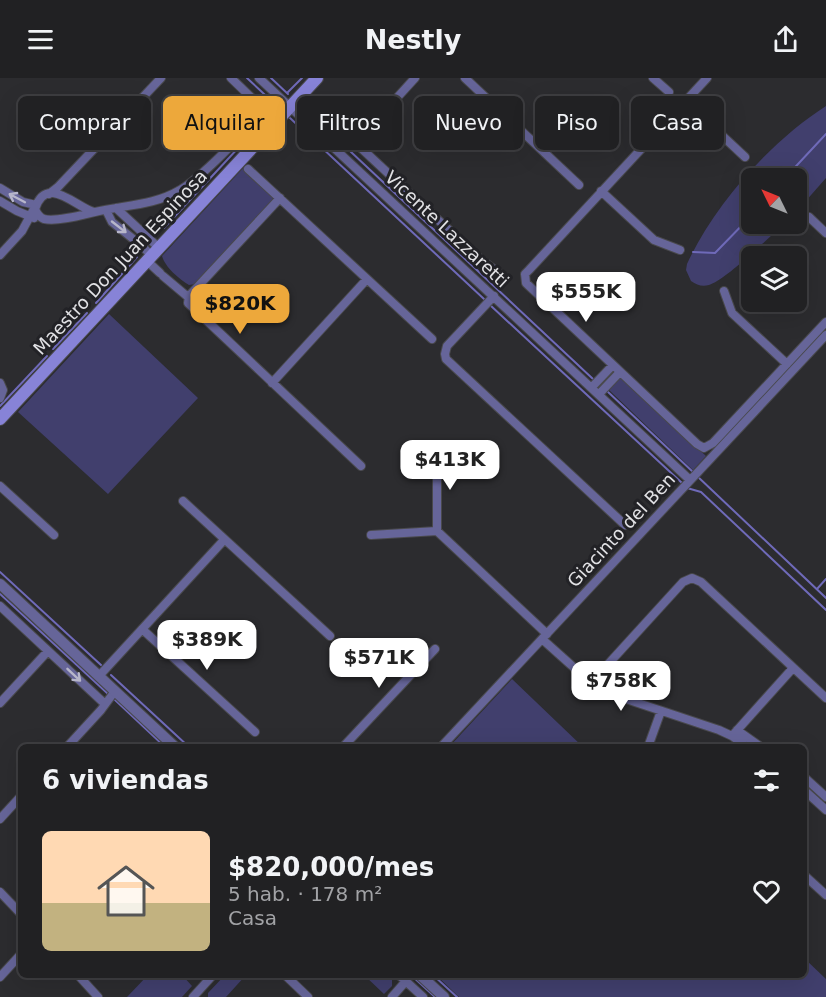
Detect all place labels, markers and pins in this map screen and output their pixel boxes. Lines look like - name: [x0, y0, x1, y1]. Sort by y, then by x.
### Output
- pin: $555K: [544, 272, 628, 323]
- pin: $820K: [198, 284, 282, 335]
- pin: $413K: [408, 440, 492, 491]
- pin: $389K: [165, 620, 249, 671]
- pin: $571K: [337, 638, 421, 689]
- pin: $758K: [579, 661, 663, 712]

